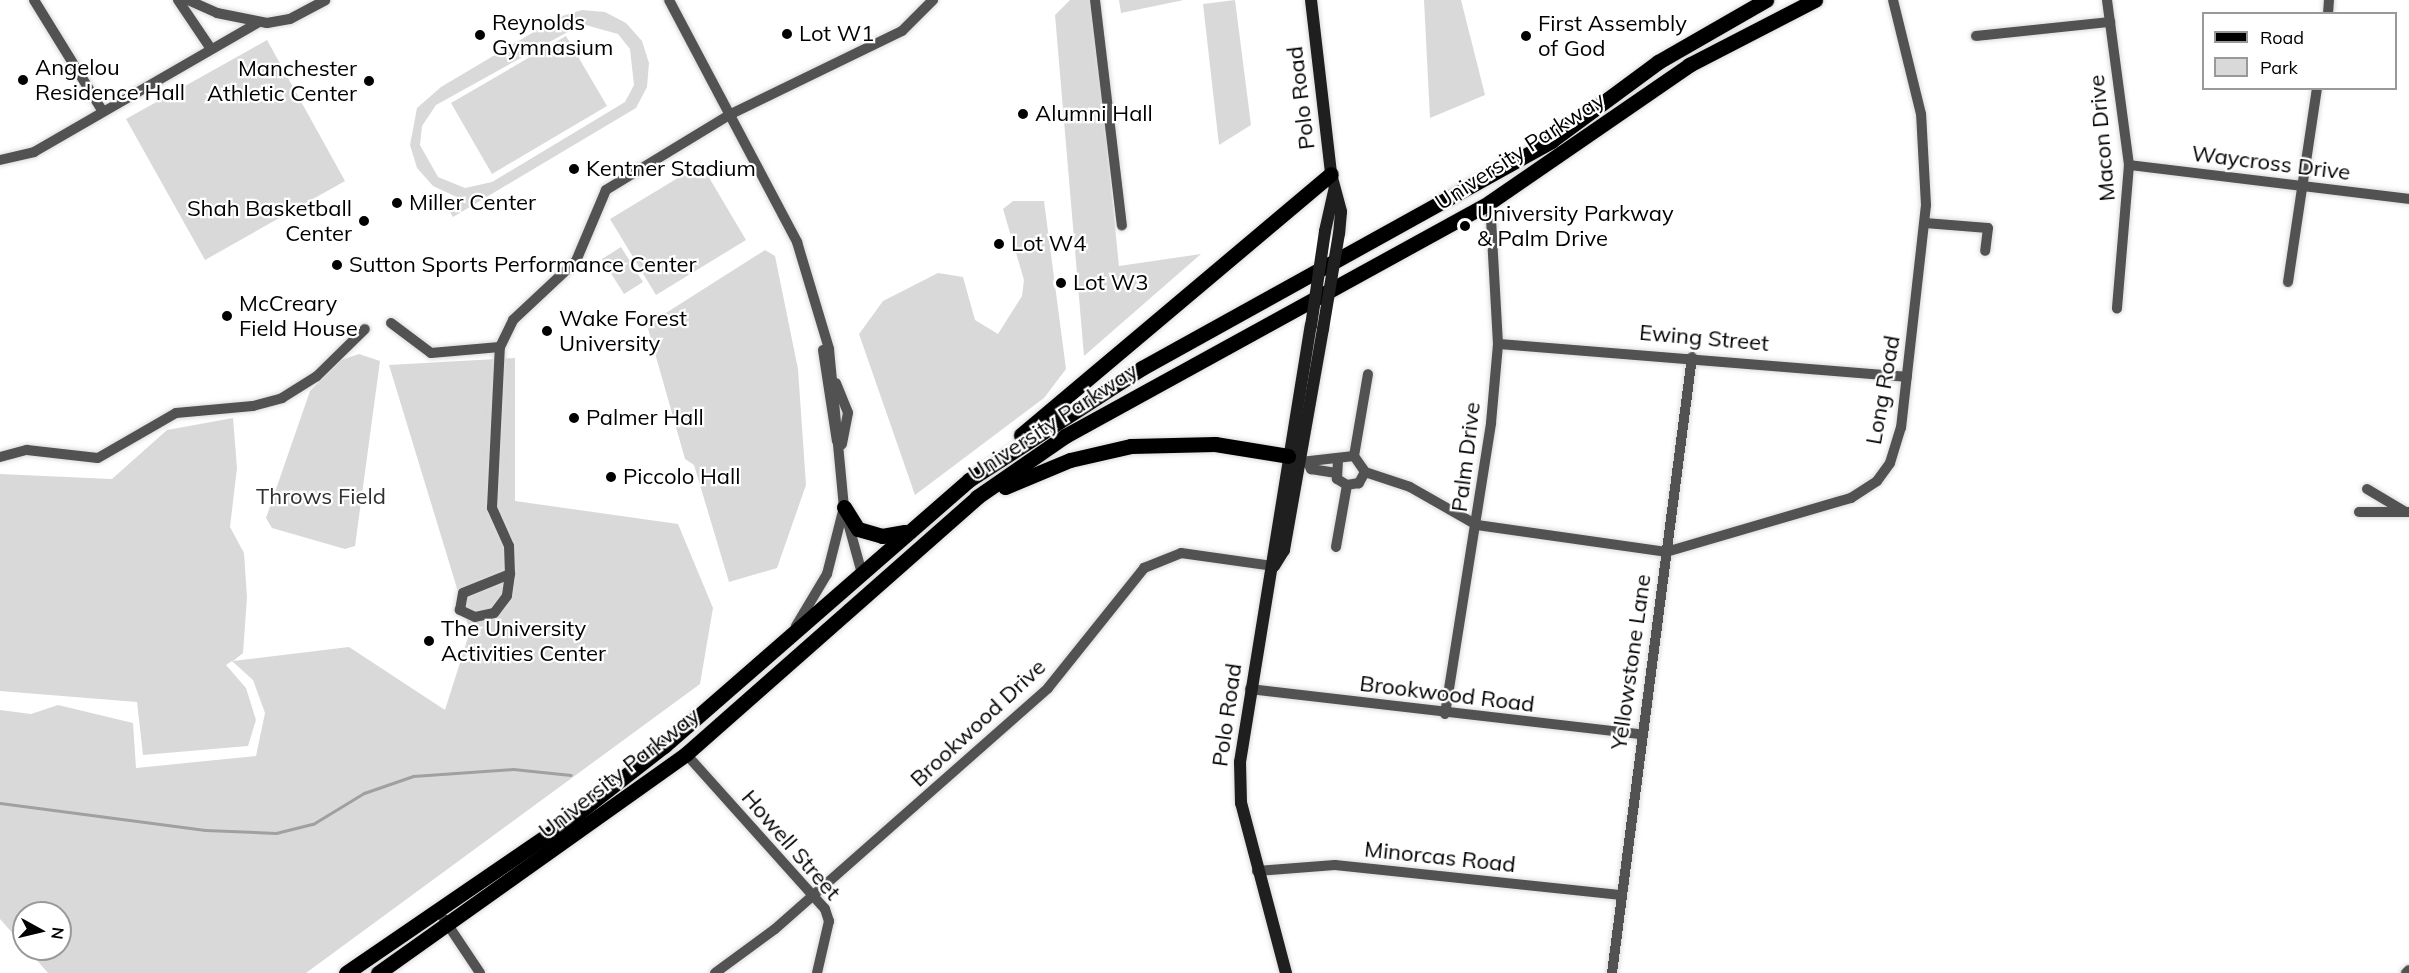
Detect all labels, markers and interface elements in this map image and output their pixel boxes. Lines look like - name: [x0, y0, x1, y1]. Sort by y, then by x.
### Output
- place label: Reynolds Gymnasium: [492, 9, 613, 60]
- place label: First Assembly of God: [1538, 10, 1687, 62]
- legend: [2202, 12, 2397, 90]
- place label: Lot W1: [799, 21, 874, 47]
- text: Road: [2260, 26, 2304, 49]
- marker: Lot W1: [780, 27, 794, 41]
- marker: Reynolds Gymnasium: [473, 28, 487, 42]
- marker: First Assembly of God: [1519, 29, 1533, 43]
- street label: Polo Road: [1282, 45, 1320, 151]
- place label: Angelou Residence Hall: [35, 54, 185, 106]
- place label: Manchester Athletic Center: [207, 55, 357, 106]
- text: Park: [2260, 56, 2298, 79]
- marker: Angelou Residence Hall: [16, 73, 30, 87]
- marker: Manchester Athletic Center: [362, 74, 376, 88]
- street label: Macon Drive: [2083, 74, 2121, 202]
- street label: University Parkway: [1430, 86, 1610, 216]
- place label: Alumni Hall: [1035, 101, 1153, 127]
- marker: Alumni Hall: [1016, 107, 1030, 121]
- street label: Waycross Drive: [2190, 140, 2352, 186]
- place label: Kentner Stadium: [586, 156, 756, 182]
- marker: Kentner Stadium: [567, 162, 581, 176]
- place label: Miller Center: [409, 190, 536, 216]
- place label: Shah Basketball Center: [187, 195, 352, 246]
- marker: Miller Center: [390, 196, 404, 210]
- place label: University Parkway & Palm Drive: [1477, 200, 1674, 252]
- marker: Shah Basketball Center: [357, 214, 371, 228]
- marker: University Parkway & Palm Drive: [1458, 219, 1472, 233]
- place label: Lot W4: [1011, 231, 1086, 257]
- marker: Lot W4: [992, 237, 1006, 251]
- place label: Sutton Sports Performance Center: [349, 252, 696, 278]
- marker: Sutton Sports Performance Center: [330, 258, 344, 272]
- place label: Lot W3: [1073, 270, 1148, 296]
- marker: Lot W3: [1054, 276, 1068, 290]
- place label: McCreary Field House: [239, 290, 358, 342]
- place label: Wake Forest University: [559, 305, 687, 356]
- marker: McCreary Field House: [220, 309, 234, 323]
- street label: Ewing Street: [1638, 319, 1770, 357]
- marker: Wake Forest University: [540, 324, 554, 338]
- street label: Long Road: [1860, 333, 1906, 447]
- street label: University Parkway: [963, 357, 1143, 487]
- street label: Palm Drive: [1446, 401, 1486, 513]
- place label: Palmer Hall: [586, 405, 704, 431]
- marker: Palmer Hall: [567, 411, 581, 425]
- place label: Piccolo Hall: [623, 464, 741, 490]
- marker: Piccolo Hall: [604, 470, 618, 484]
- park label: Throws Field: [256, 484, 386, 510]
- street label: Yellowstone Lane: [1606, 573, 1656, 751]
- place label: The University Activities Center: [441, 615, 606, 666]
- marker: The University Activities Center: [422, 634, 436, 648]
- street label: Brookwood Drive: [905, 654, 1051, 792]
- street label: Polo Road: [1207, 662, 1247, 768]
- street label: Brookwood Road: [1358, 670, 1536, 718]
- street label: University Parkway: [533, 702, 705, 844]
- street label: Howell Street: [736, 785, 846, 905]
- street label: Minorcas Road: [1363, 836, 1517, 878]
- north arrow: [12, 901, 72, 961]
- text: N: [47, 926, 69, 941]

